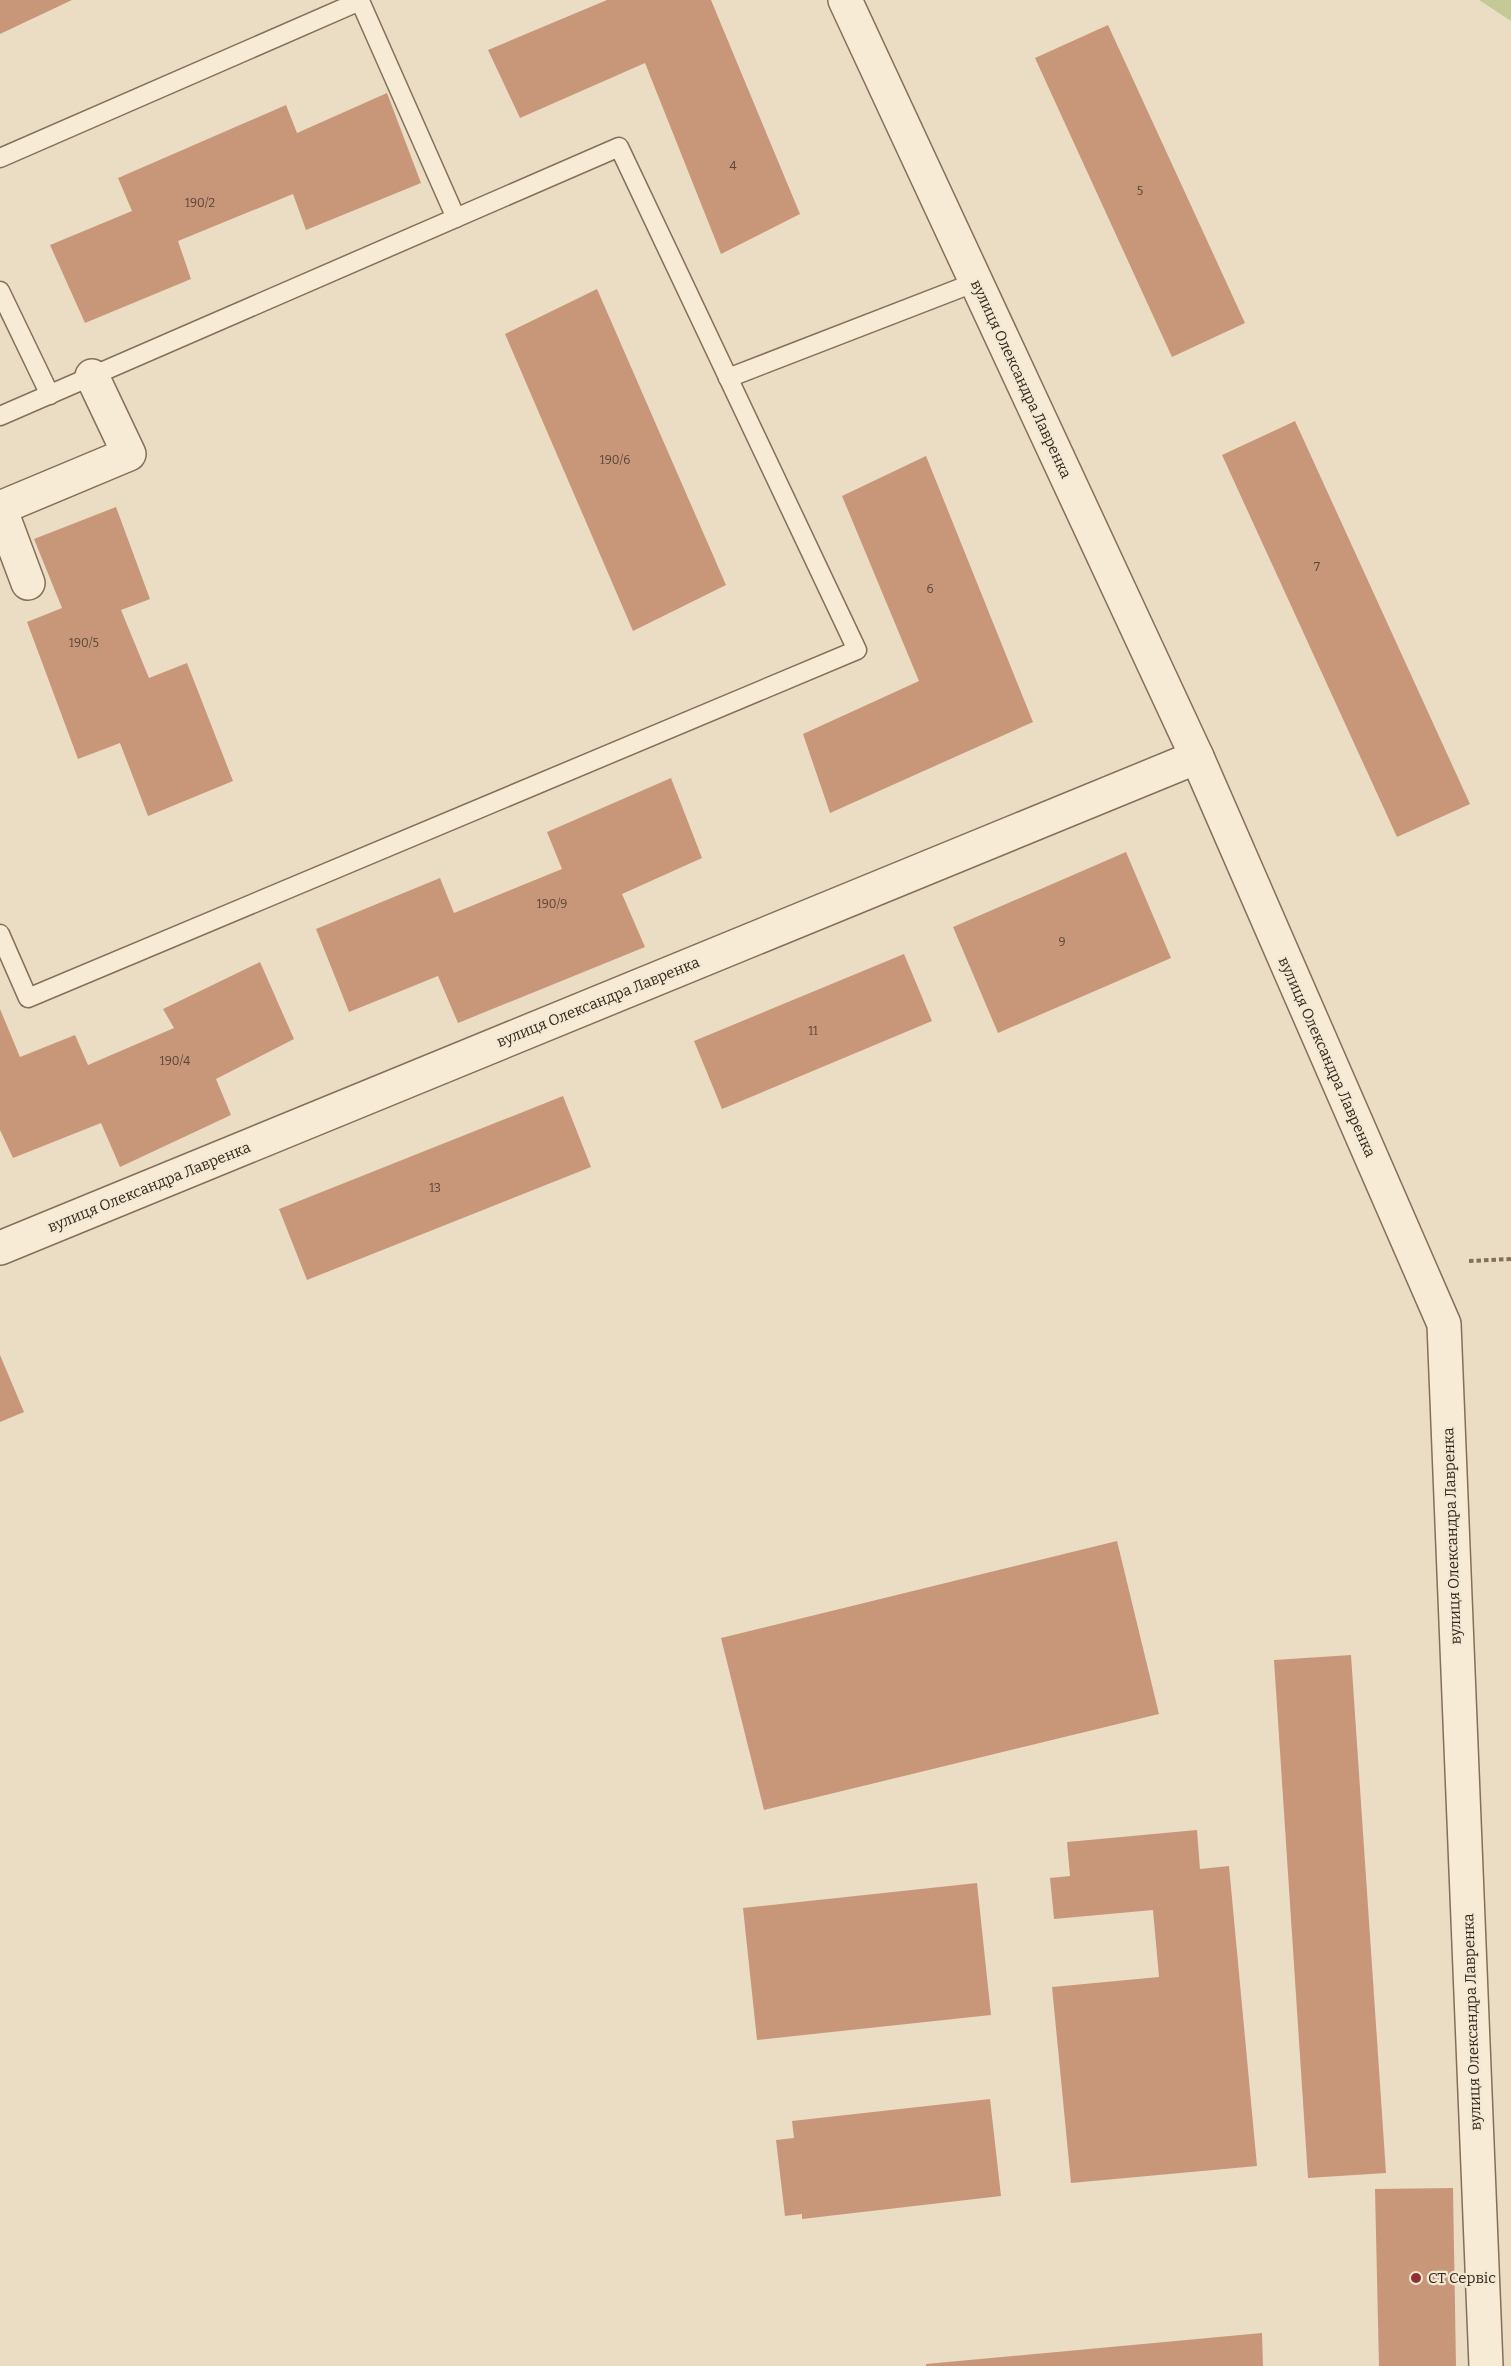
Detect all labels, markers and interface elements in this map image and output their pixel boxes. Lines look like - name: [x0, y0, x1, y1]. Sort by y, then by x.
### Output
- house number: 4: [729, 159, 737, 173]
- house number: 5: [1137, 184, 1143, 198]
- house number: 190/2: [185, 196, 215, 210]
- street label: вулиця Олександра Лавренка: [967, 277, 1075, 481]
- house number: 190/6: [600, 453, 630, 467]
- house number: 7: [1314, 560, 1320, 574]
- house number: 6: [926, 582, 934, 596]
- house number: 190/5: [69, 636, 99, 650]
- house number: 190/9: [537, 897, 567, 911]
- house number: 9: [1058, 935, 1066, 949]
- street label: вулиця Олександра Лавренка: [494, 953, 702, 1051]
- street label: вулиця Олександра Лавренка: [1275, 954, 1379, 1160]
- house number: 11: [808, 1024, 818, 1038]
- house number: 190/4: [160, 1054, 190, 1068]
- street label: вулиця Олександра Лавренка: [45, 1138, 253, 1236]
- house number: 13: [429, 1181, 441, 1195]
- street label: вулиця Олександра Лавренка: [1439, 1427, 1465, 1645]
- street label: вулиця Олександра Лавренка: [1459, 1913, 1485, 2131]
- place label: СТ Сервіс: [1428, 2269, 1496, 2287]
- marker: СТ Сервіс: [1409, 2271, 1423, 2285]

